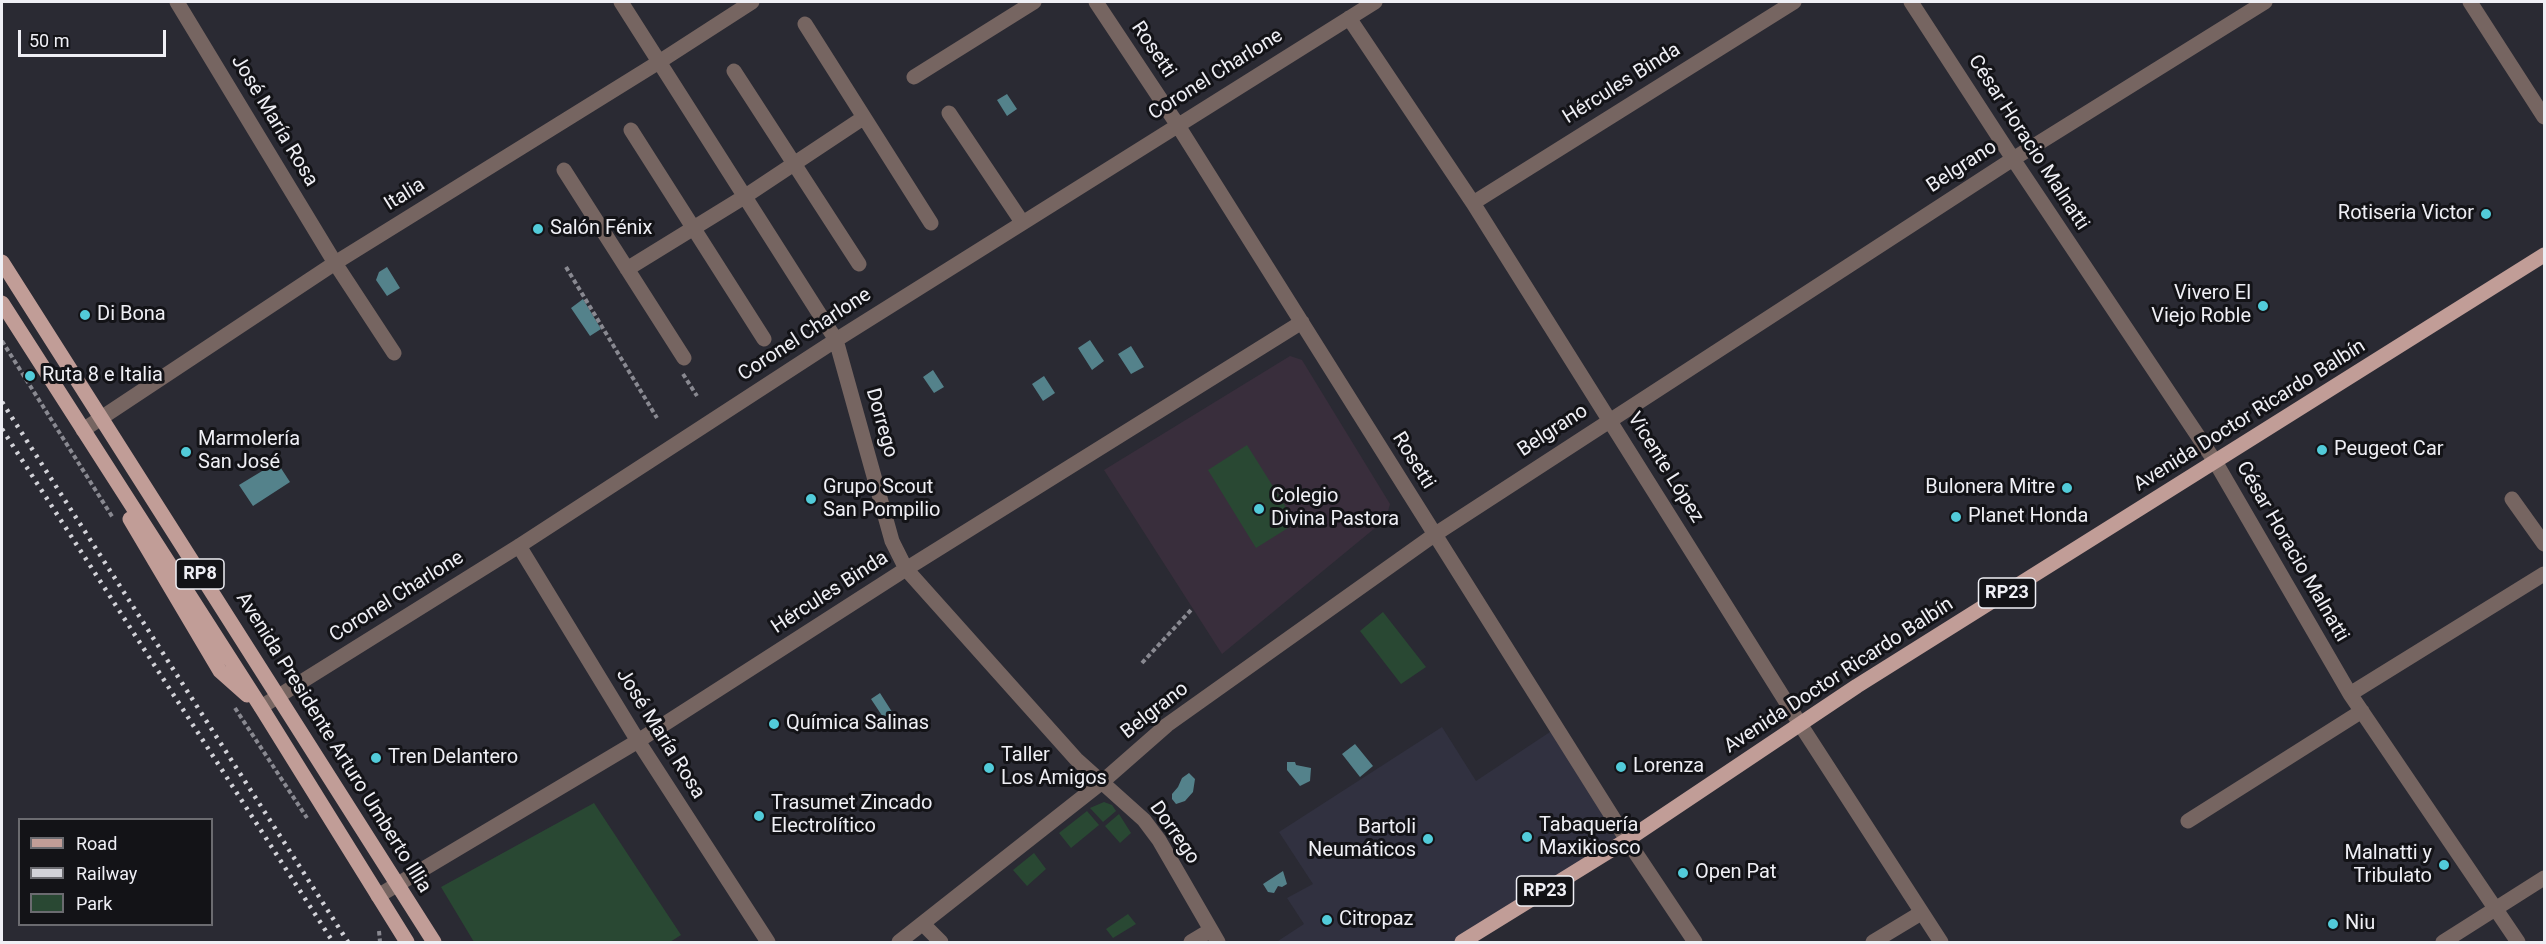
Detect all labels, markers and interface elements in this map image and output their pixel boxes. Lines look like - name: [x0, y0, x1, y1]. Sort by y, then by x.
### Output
- street label: Rosetti: [1126, 17, 1180, 83]
- scale bar: [21, 18, 170, 56]
- street label: Coronel Charlone: [1145, 24, 1287, 126]
- text: 50 m: [29, 30, 69, 51]
- street label: Hércules Binda: [1559, 38, 1685, 130]
- street label: José María Rosa: [225, 51, 323, 191]
- street label: César Horacio Malnatti: [1962, 51, 2094, 235]
- street label: Belgrano: [1922, 135, 2002, 199]
- street label: Italia: [380, 173, 430, 217]
- place label: Rotiseria Victor: [2338, 202, 2474, 226]
- marker: Rotiseria Victor: [2479, 207, 2493, 221]
- place label: Salón Fénix: [550, 217, 652, 241]
- marker: Salón Fénix: [531, 222, 545, 236]
- place label: Vivero El Viejo Roble: [2151, 282, 2251, 329]
- street label: Coronel Charlone: [734, 283, 876, 387]
- marker: Vivero El Viejo Roble: [2256, 299, 2270, 313]
- place label: Di Bona: [97, 303, 166, 327]
- marker: Di Bona: [78, 308, 92, 322]
- street label: Avenida Doctor Ricardo Balbín: [2130, 335, 2370, 497]
- place label: Ruta 8 e Italia: [42, 364, 163, 388]
- marker: Ruta 8 e Italia: [23, 369, 37, 383]
- street label: Dorrego: [860, 385, 902, 461]
- street label: Belgrano: [1513, 399, 1593, 463]
- street label: Vicente López: [1622, 408, 1708, 528]
- place label: Marmolería San José: [198, 428, 300, 475]
- street label: Rosetti: [1386, 428, 1440, 494]
- place label: Peugeot Car: [2334, 438, 2444, 462]
- marker: Peugeot Car: [2315, 443, 2329, 457]
- marker: Marmolería San José: [179, 445, 193, 459]
- street label: César Horacio Malnatti: [2231, 458, 2353, 646]
- place label: Grupo Scout San Pompilio: [823, 476, 940, 523]
- place label: Bulonera Mitre: [1925, 476, 2055, 500]
- marker: Bulonera Mitre: [2060, 481, 2074, 495]
- place label: Colegio Divina Pastora: [1271, 485, 1399, 532]
- marker: Grupo Scout San Pompilio: [804, 492, 818, 506]
- marker: Colegio Divina Pastora: [1252, 502, 1266, 516]
- place label: Planet Honda: [1968, 505, 2088, 529]
- marker: Planet Honda: [1949, 510, 1963, 524]
- street label: Coronel Charlone: [326, 546, 468, 648]
- street label: Hércules Binda: [767, 546, 893, 640]
- road number: RP8: [176, 559, 224, 589]
- road number: RP23: [1978, 578, 2036, 608]
- street label: Avenida Presidente Arturo Umberto Illia: [230, 588, 436, 898]
- street label: Avenida Doctor Ricardo Balbín: [1720, 593, 1958, 759]
- street label: José María Rosa: [610, 664, 710, 804]
- street label: Belgrano: [1117, 677, 1193, 745]
- place label: Química Salinas: [786, 712, 929, 736]
- marker: Química Salinas: [767, 717, 781, 731]
- place label: Taller Los Amigos: [1001, 744, 1107, 791]
- place label: Tren Delantero: [388, 746, 518, 770]
- marker: Tren Delantero: [369, 751, 383, 765]
- place label: Lorenza: [1633, 755, 1704, 779]
- marker: Lorenza: [1614, 760, 1628, 774]
- marker: Taller Los Amigos: [982, 761, 996, 775]
- place label: Trasumet Zincado Electrolítico: [771, 792, 932, 839]
- street label: Dorrego: [1144, 797, 1204, 869]
- marker: Trasumet Zincado Electrolítico: [752, 809, 766, 823]
- place label: Tabaquería Maxikiosco: [1539, 814, 1641, 861]
- place label: Bartoli Neumáticos: [1308, 816, 1416, 863]
- legend: [18, 818, 213, 926]
- marker: Tabaquería Maxikiosco: [1520, 830, 1534, 844]
- marker: Bartoli Neumáticos: [1421, 832, 1435, 846]
- text: Road: [76, 833, 117, 854]
- place label: Malnatti y Tribulato: [2344, 842, 2432, 889]
- marker: Malnatti y Tribulato: [2437, 858, 2451, 872]
- place label: Open Pat: [1695, 861, 1777, 885]
- text: Railway: [76, 863, 137, 884]
- marker: Open Pat: [1676, 866, 1690, 880]
- road number: RP23: [1516, 876, 1574, 906]
- text: Park: [76, 893, 112, 914]
- place label: Citropaz: [1339, 908, 1413, 932]
- place label: Niu: [2345, 912, 2375, 936]
- marker: Citropaz: [1320, 913, 1334, 927]
- marker: Niu: [2326, 917, 2340, 931]

